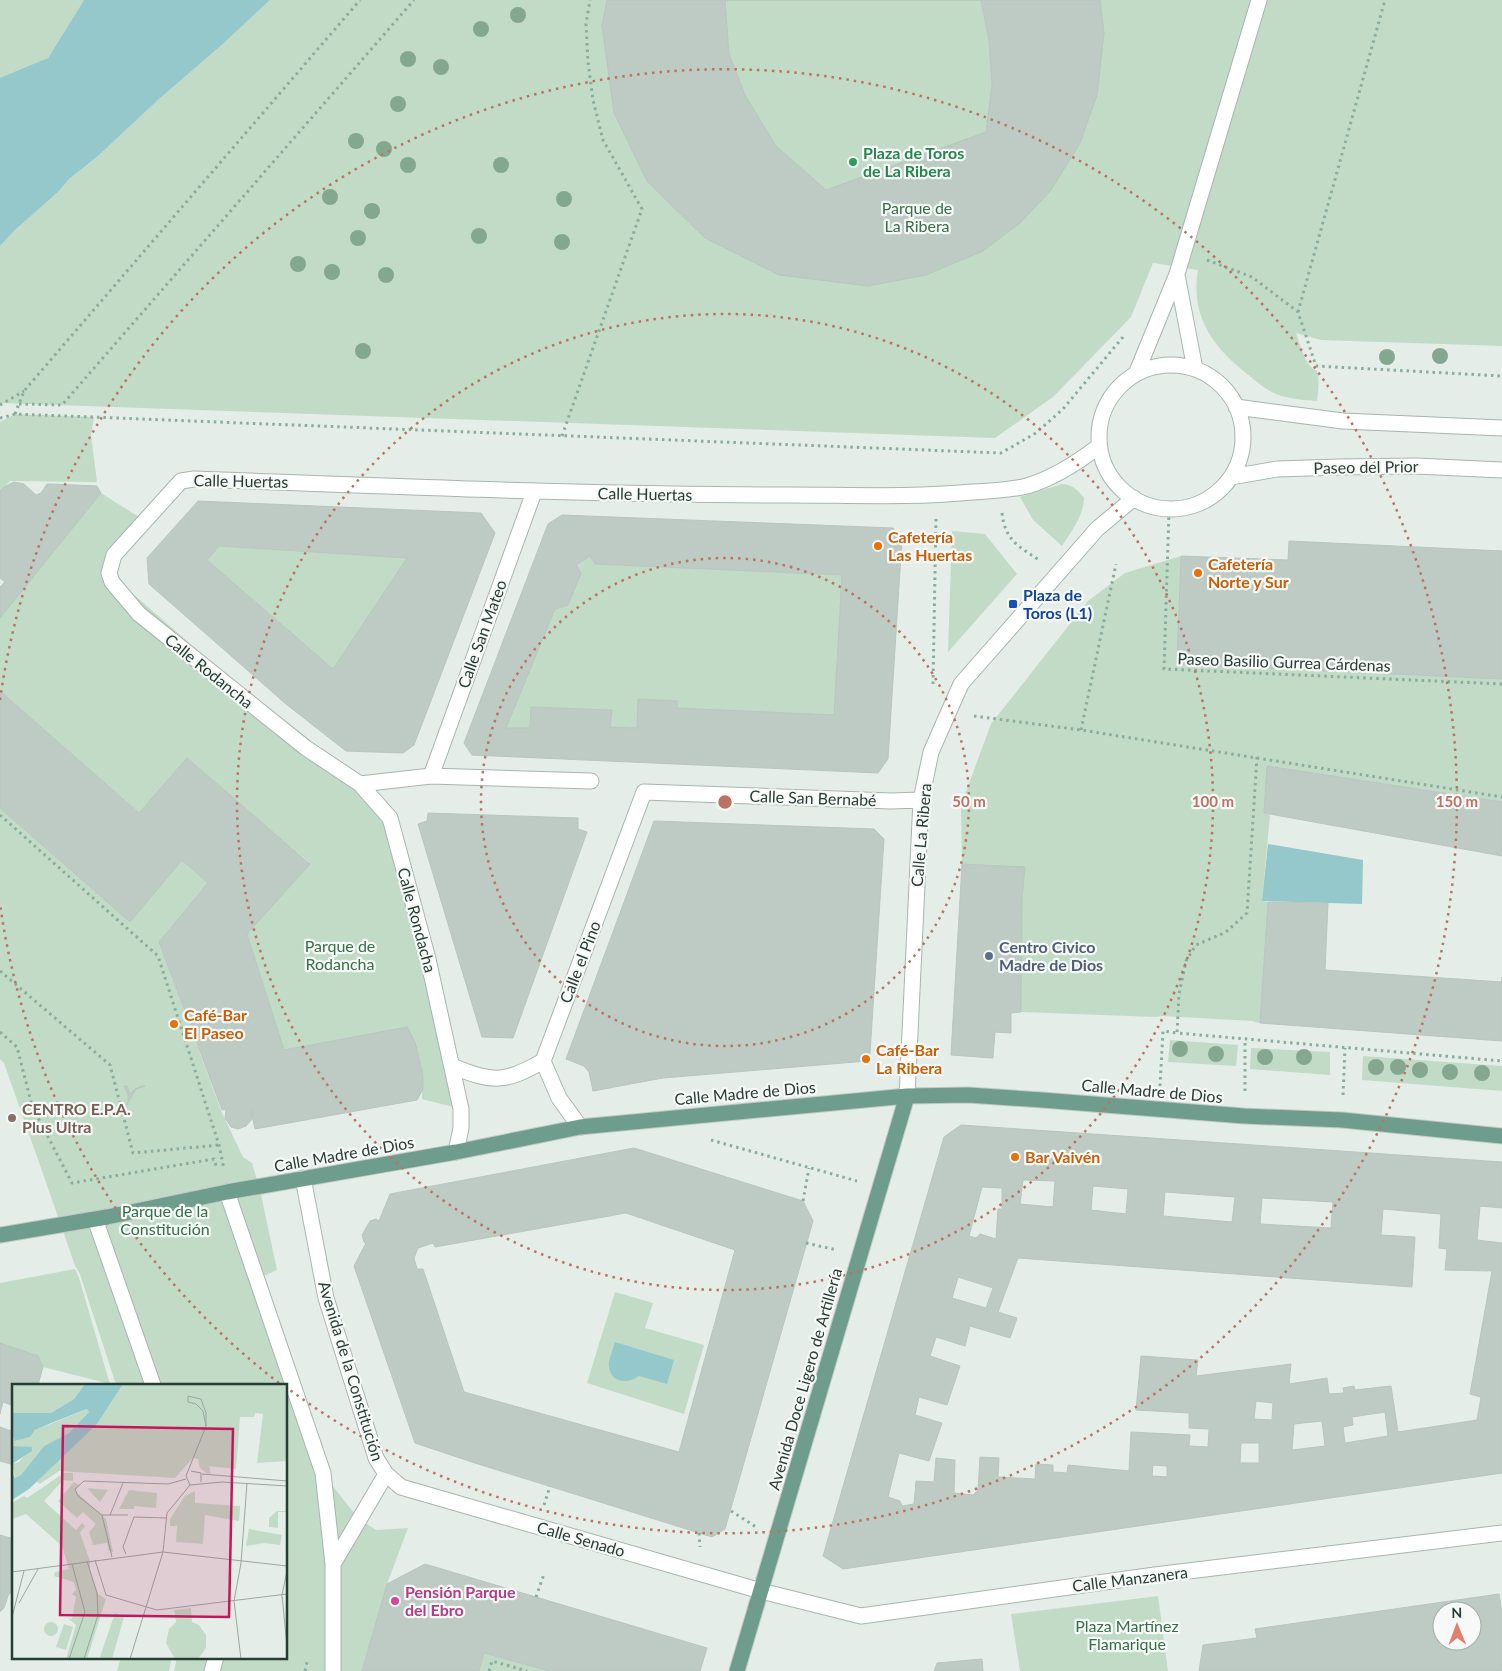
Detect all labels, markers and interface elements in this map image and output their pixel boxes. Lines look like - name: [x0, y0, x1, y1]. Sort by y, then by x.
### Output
- place label: Plaza de Toros de La Ribera: [863, 143, 964, 180]
- marker: Plaza de Toros de La Ribera: [847, 156, 859, 168]
- park label: Parque de La Ribera: [882, 198, 952, 235]
- street label: Paseo del Prior: [1313, 456, 1419, 477]
- street label: Calle Huertas: [194, 470, 289, 491]
- street label: Calle Huertas: [598, 483, 693, 504]
- place label: Cafetería Las Huertas: [888, 527, 972, 564]
- marker: Cafetería Las Huertas: [872, 540, 884, 552]
- place label: Cafetería Norte y Sur: [1208, 554, 1289, 591]
- marker: Cafetería Norte y Sur: [1192, 567, 1204, 579]
- street label: Calle San Mateo: [453, 577, 510, 691]
- place label: Plaza de Toros (L1): [1023, 585, 1092, 622]
- marker: Plaza de Toros (L1): [1007, 598, 1019, 610]
- street label: Calle Rodancha: [161, 629, 257, 712]
- street label: Paseo Basilio Gurrea Cárdenas: [1177, 648, 1391, 675]
- street label: Calle La Ribera: [907, 782, 934, 887]
- street label: Calle San Bernabé: [749, 786, 877, 809]
- text: 50 m: [952, 792, 986, 810]
- text: 100 m: [1192, 792, 1234, 810]
- text: 150 m: [1436, 792, 1478, 810]
- centre of rings: [716, 793, 734, 811]
- street label: Calle Rondacha: [394, 865, 441, 974]
- street label: Calle el Pino: [555, 918, 604, 1006]
- park label: Parque de Rodancha: [305, 936, 375, 973]
- place label: Centro Civico Madre de Dios: [999, 937, 1103, 974]
- marker: Centro Civico Madre de Dios: [983, 950, 995, 962]
- place label: Café-Bar El Paseo: [184, 1005, 247, 1042]
- marker: Café-Bar El Paseo: [168, 1018, 180, 1030]
- place label: Café-Bar La Ribera: [876, 1040, 942, 1077]
- marker: Café-Bar La Ribera: [860, 1053, 872, 1065]
- street label: Calle Madre de Dios: [1081, 1075, 1223, 1106]
- street label: Calle Madre de Dios: [674, 1077, 816, 1108]
- place label: CENTRO E.P.A. Plus Ultra: [22, 1099, 131, 1136]
- marker: CENTRO E.P.A. Plus Ultra: [6, 1112, 18, 1124]
- street label: Calle Madre de Dios: [273, 1132, 415, 1175]
- place label: Bar Vaivén: [1025, 1147, 1100, 1166]
- marker: Bar Vaivén: [1009, 1151, 1021, 1163]
- park label: Parque de la Constitución: [120, 1201, 210, 1238]
- street label: Avenida Doce Ligero de Artillería: [764, 1266, 845, 1492]
- street label: Avenida de la Constitución: [315, 1279, 388, 1463]
- inset map: [12, 1384, 288, 1658]
- street label: Calle Senado: [535, 1517, 627, 1560]
- street label: Calle Manzanera: [1071, 1562, 1189, 1595]
- place label: Pensión Parque del Ebro: [405, 1582, 516, 1619]
- marker: Pensión Parque del Ebro: [389, 1595, 401, 1607]
- north arrow: [1432, 1601, 1482, 1651]
- text: N: [1451, 1604, 1462, 1621]
- park label: Plaza Martínez Flamarique: [1075, 1616, 1179, 1653]

